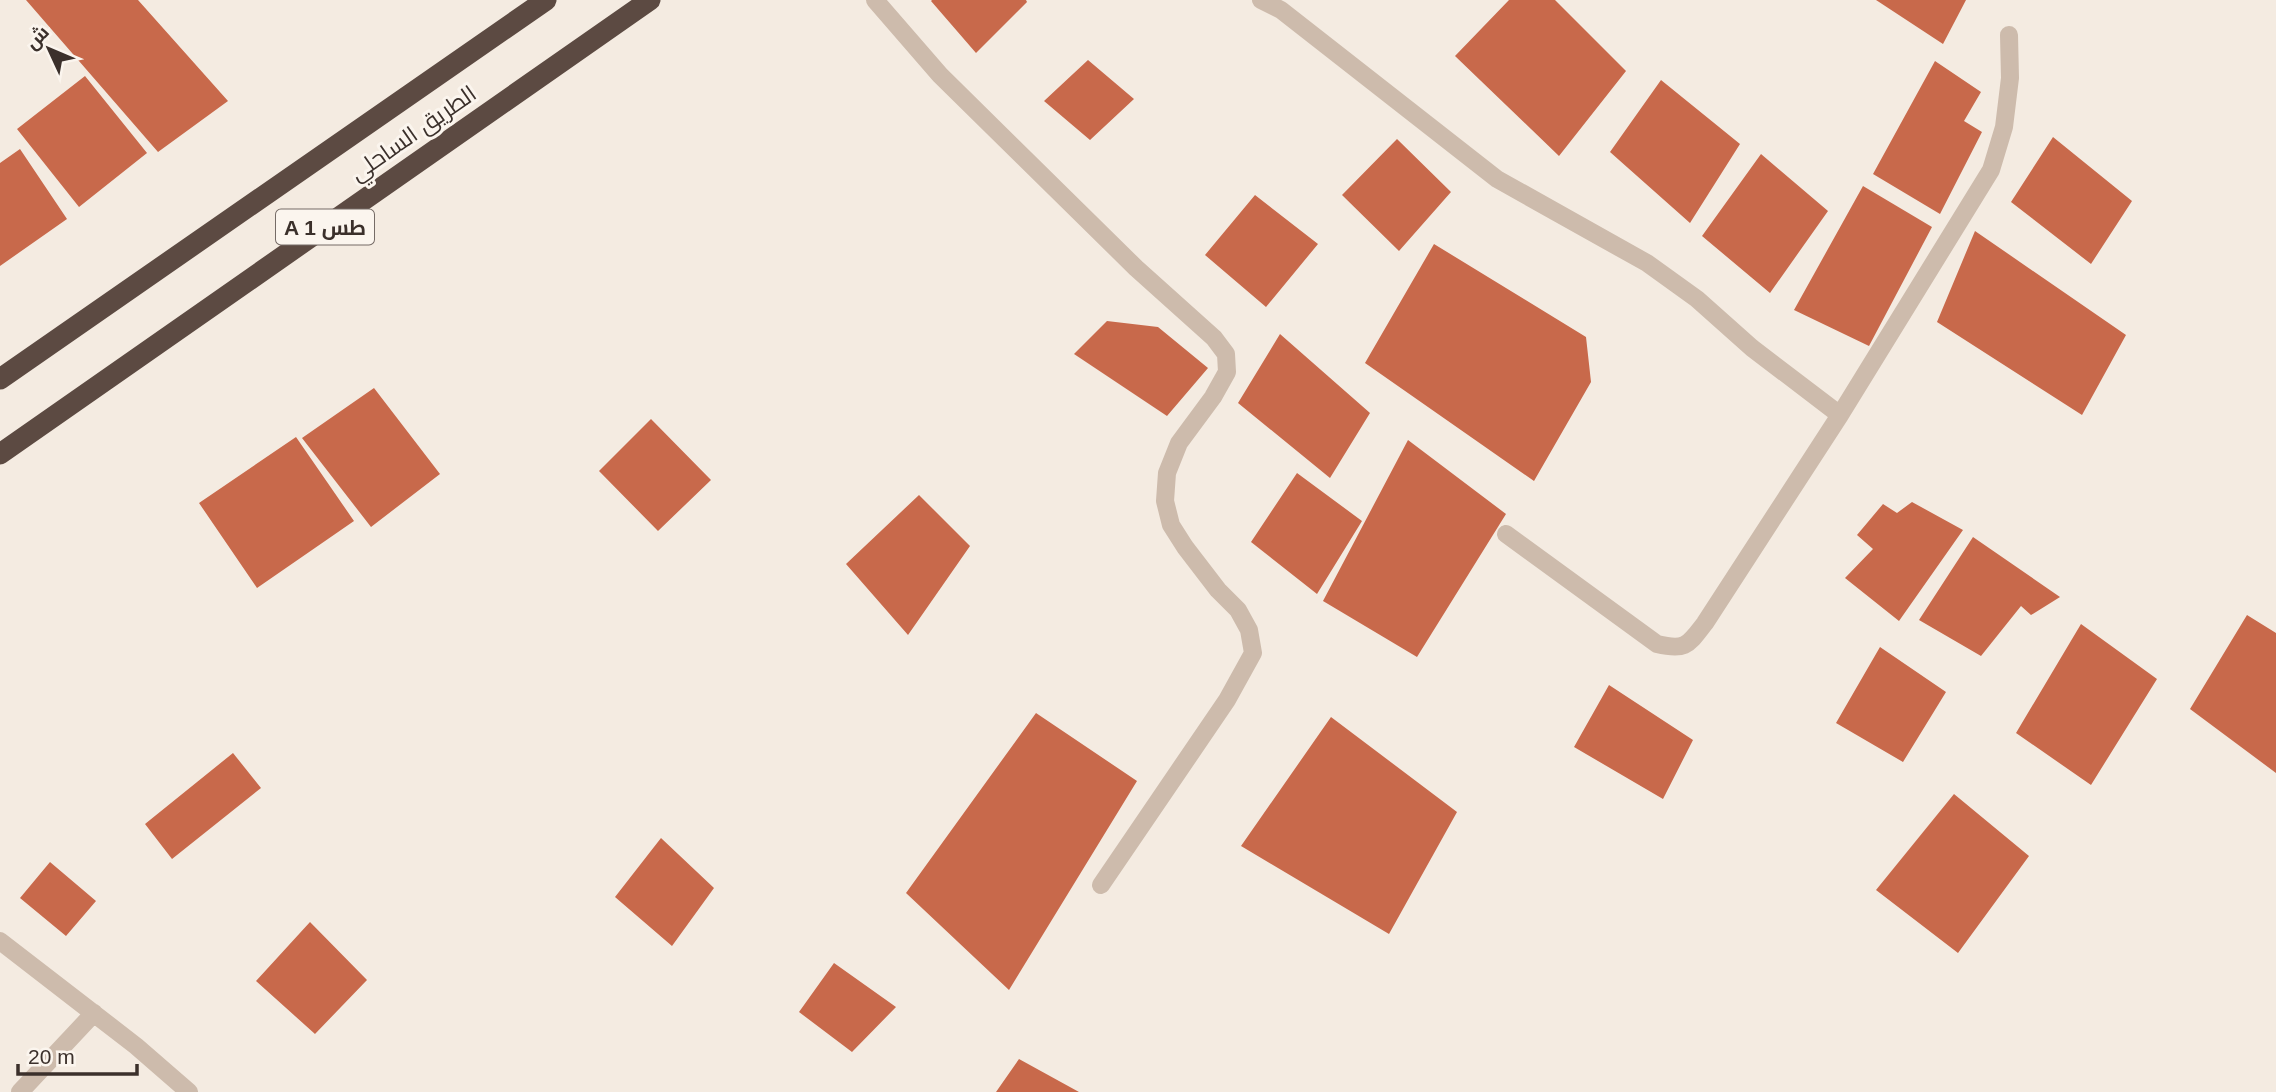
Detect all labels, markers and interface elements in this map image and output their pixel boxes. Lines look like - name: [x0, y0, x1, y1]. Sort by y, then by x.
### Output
- north arrow: [14, 14, 84, 84]
- text: ش: [21, 21, 54, 54]
- street label: الطريق الساحلي: [345, 80, 484, 190]
- road number: A 1 طس: [276, 210, 374, 244]
- scale bar: [18, 1032, 136, 1076]
- text: 20 m: [28, 1045, 75, 1068]

